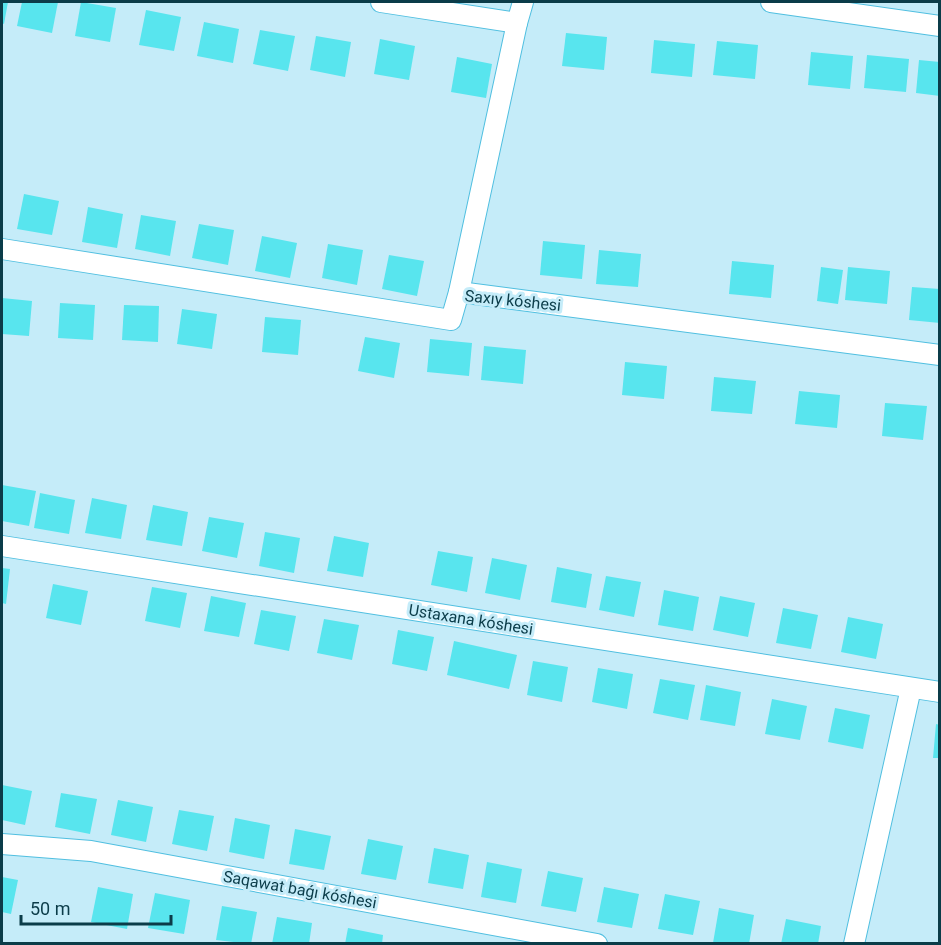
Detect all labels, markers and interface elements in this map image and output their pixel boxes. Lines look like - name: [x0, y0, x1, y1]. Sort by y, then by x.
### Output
- street label: Saxıy kóshesi: [464, 286, 562, 315]
- street label: Ustaxana kóshesi: [407, 600, 534, 639]
- street label: Saqawat baǵı kóshesi: [222, 867, 378, 912]
- scale bar: [21, 888, 171, 926]
- text: 50 m: [30, 898, 70, 919]

